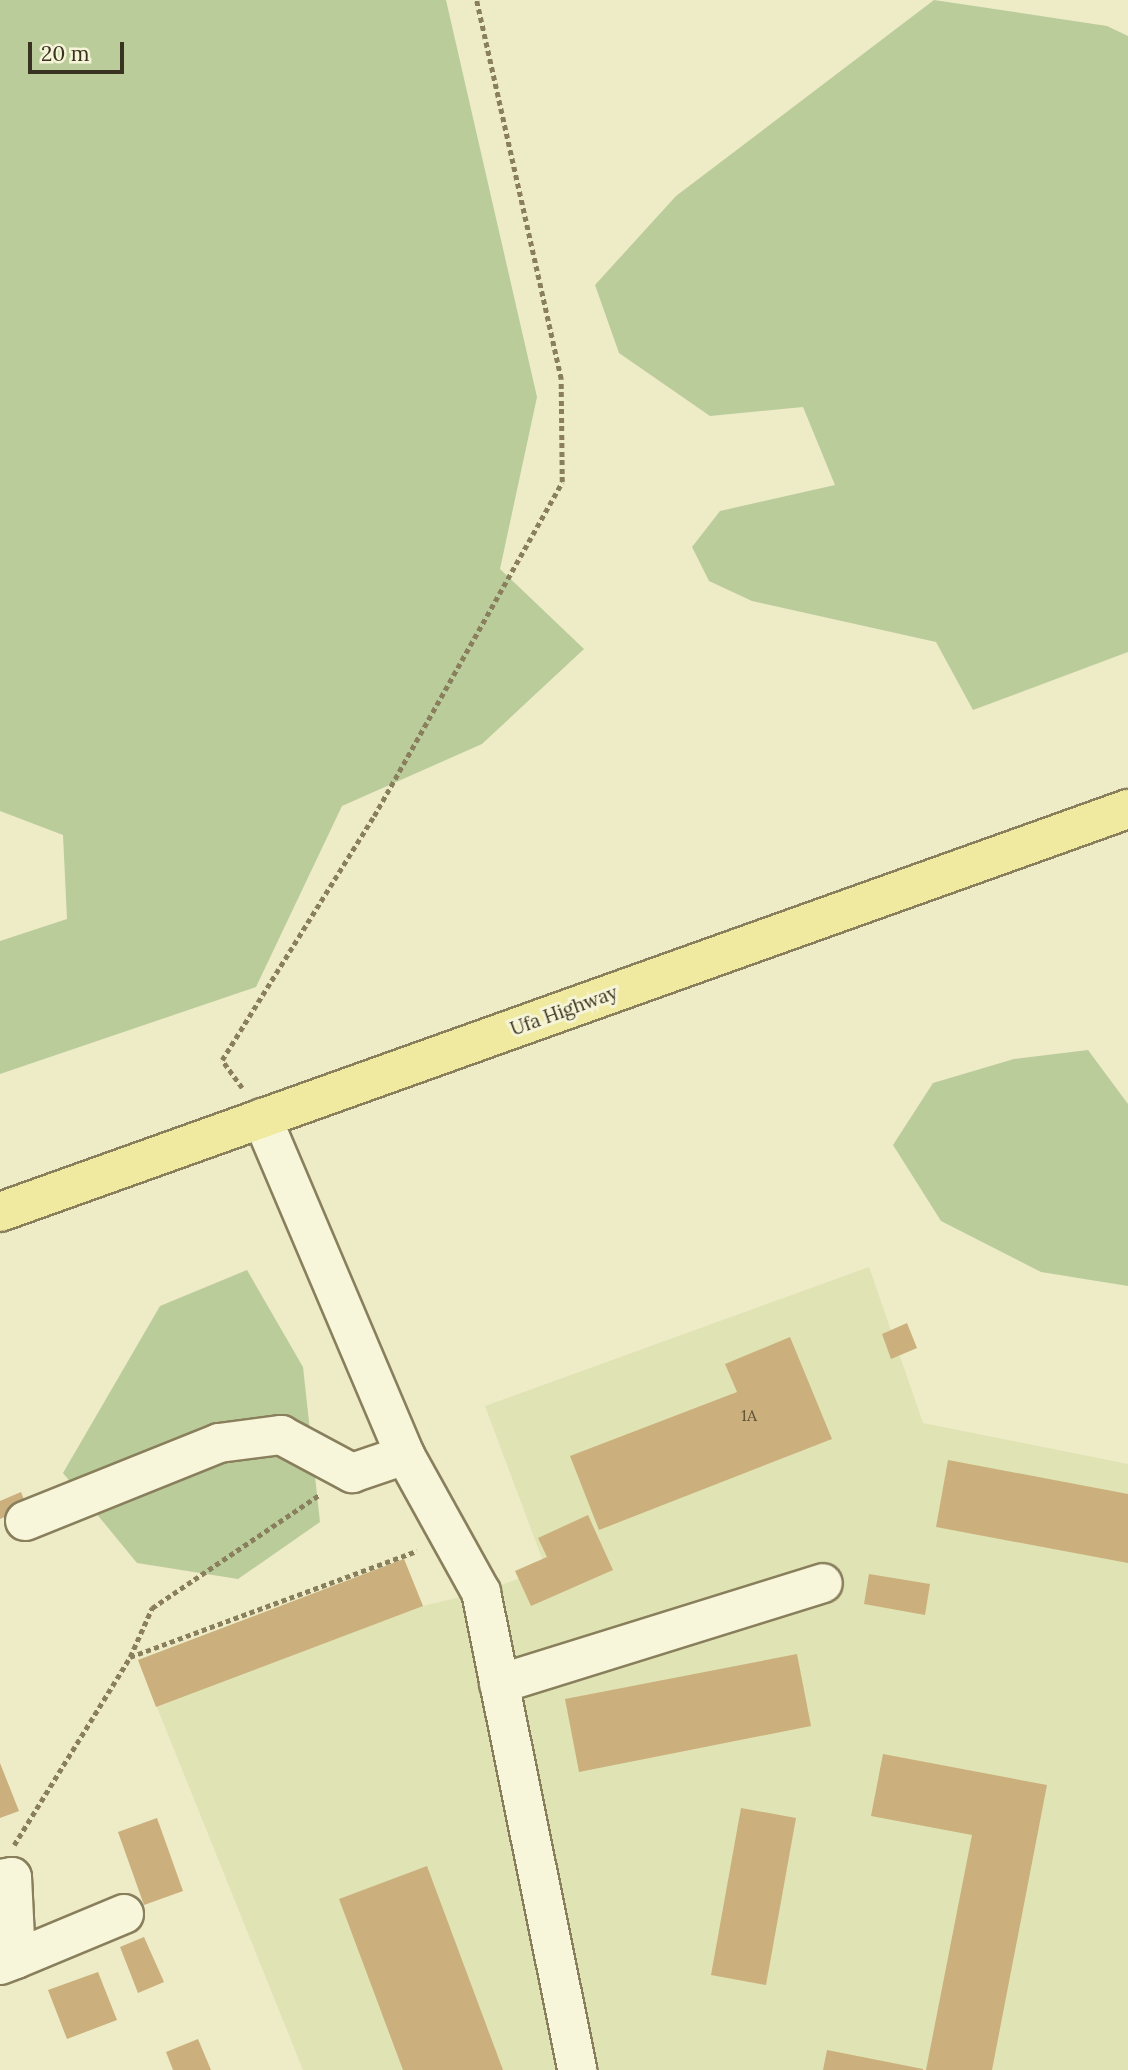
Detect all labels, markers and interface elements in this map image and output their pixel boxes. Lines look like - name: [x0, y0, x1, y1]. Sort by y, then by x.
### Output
- scale bar: [32, 28, 128, 72]
- text: 20 m: [41, 40, 90, 67]
- street label: Ufa Highway: [507, 981, 621, 1041]
- house number: 1А: [741, 1405, 757, 1425]

